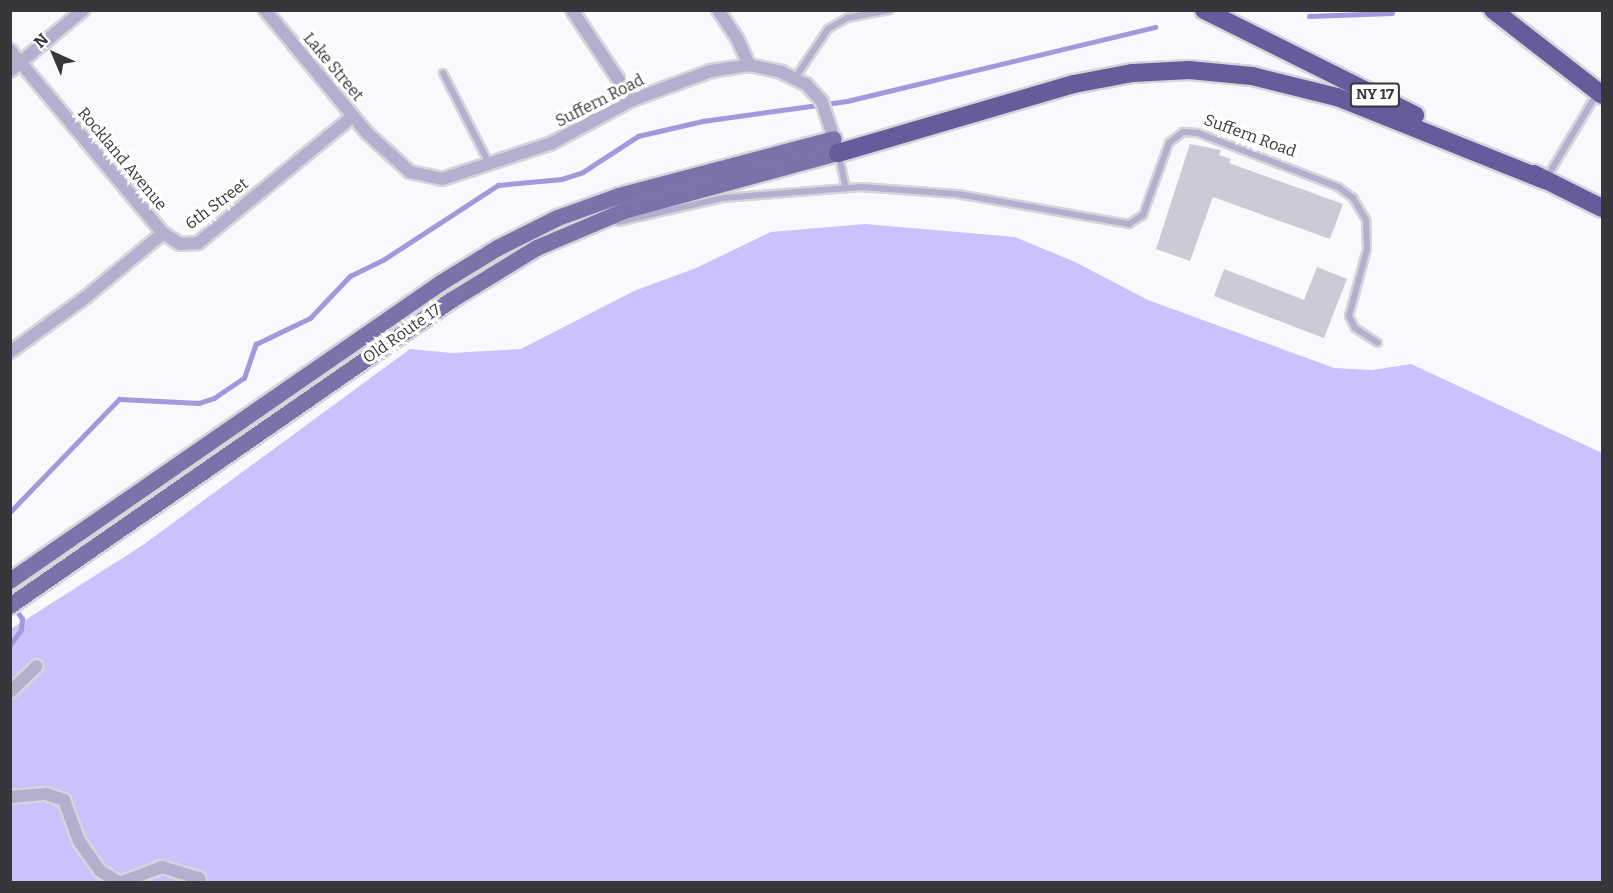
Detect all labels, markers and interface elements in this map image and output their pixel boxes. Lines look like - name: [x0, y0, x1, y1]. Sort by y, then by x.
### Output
- north arrow: [24, 24, 84, 84]
- street label: Lake Street: [299, 29, 367, 105]
- text: N: [30, 30, 52, 52]
- street label: Suffern Road: [553, 71, 647, 131]
- road number: NY 17: [1350, 83, 1400, 107]
- street label: Rockland Avenue: [73, 104, 171, 214]
- street label: Suffern Road: [1201, 110, 1299, 162]
- street label: 6th Street: [182, 174, 252, 234]
- street label: Old Route 17: [360, 300, 444, 368]

